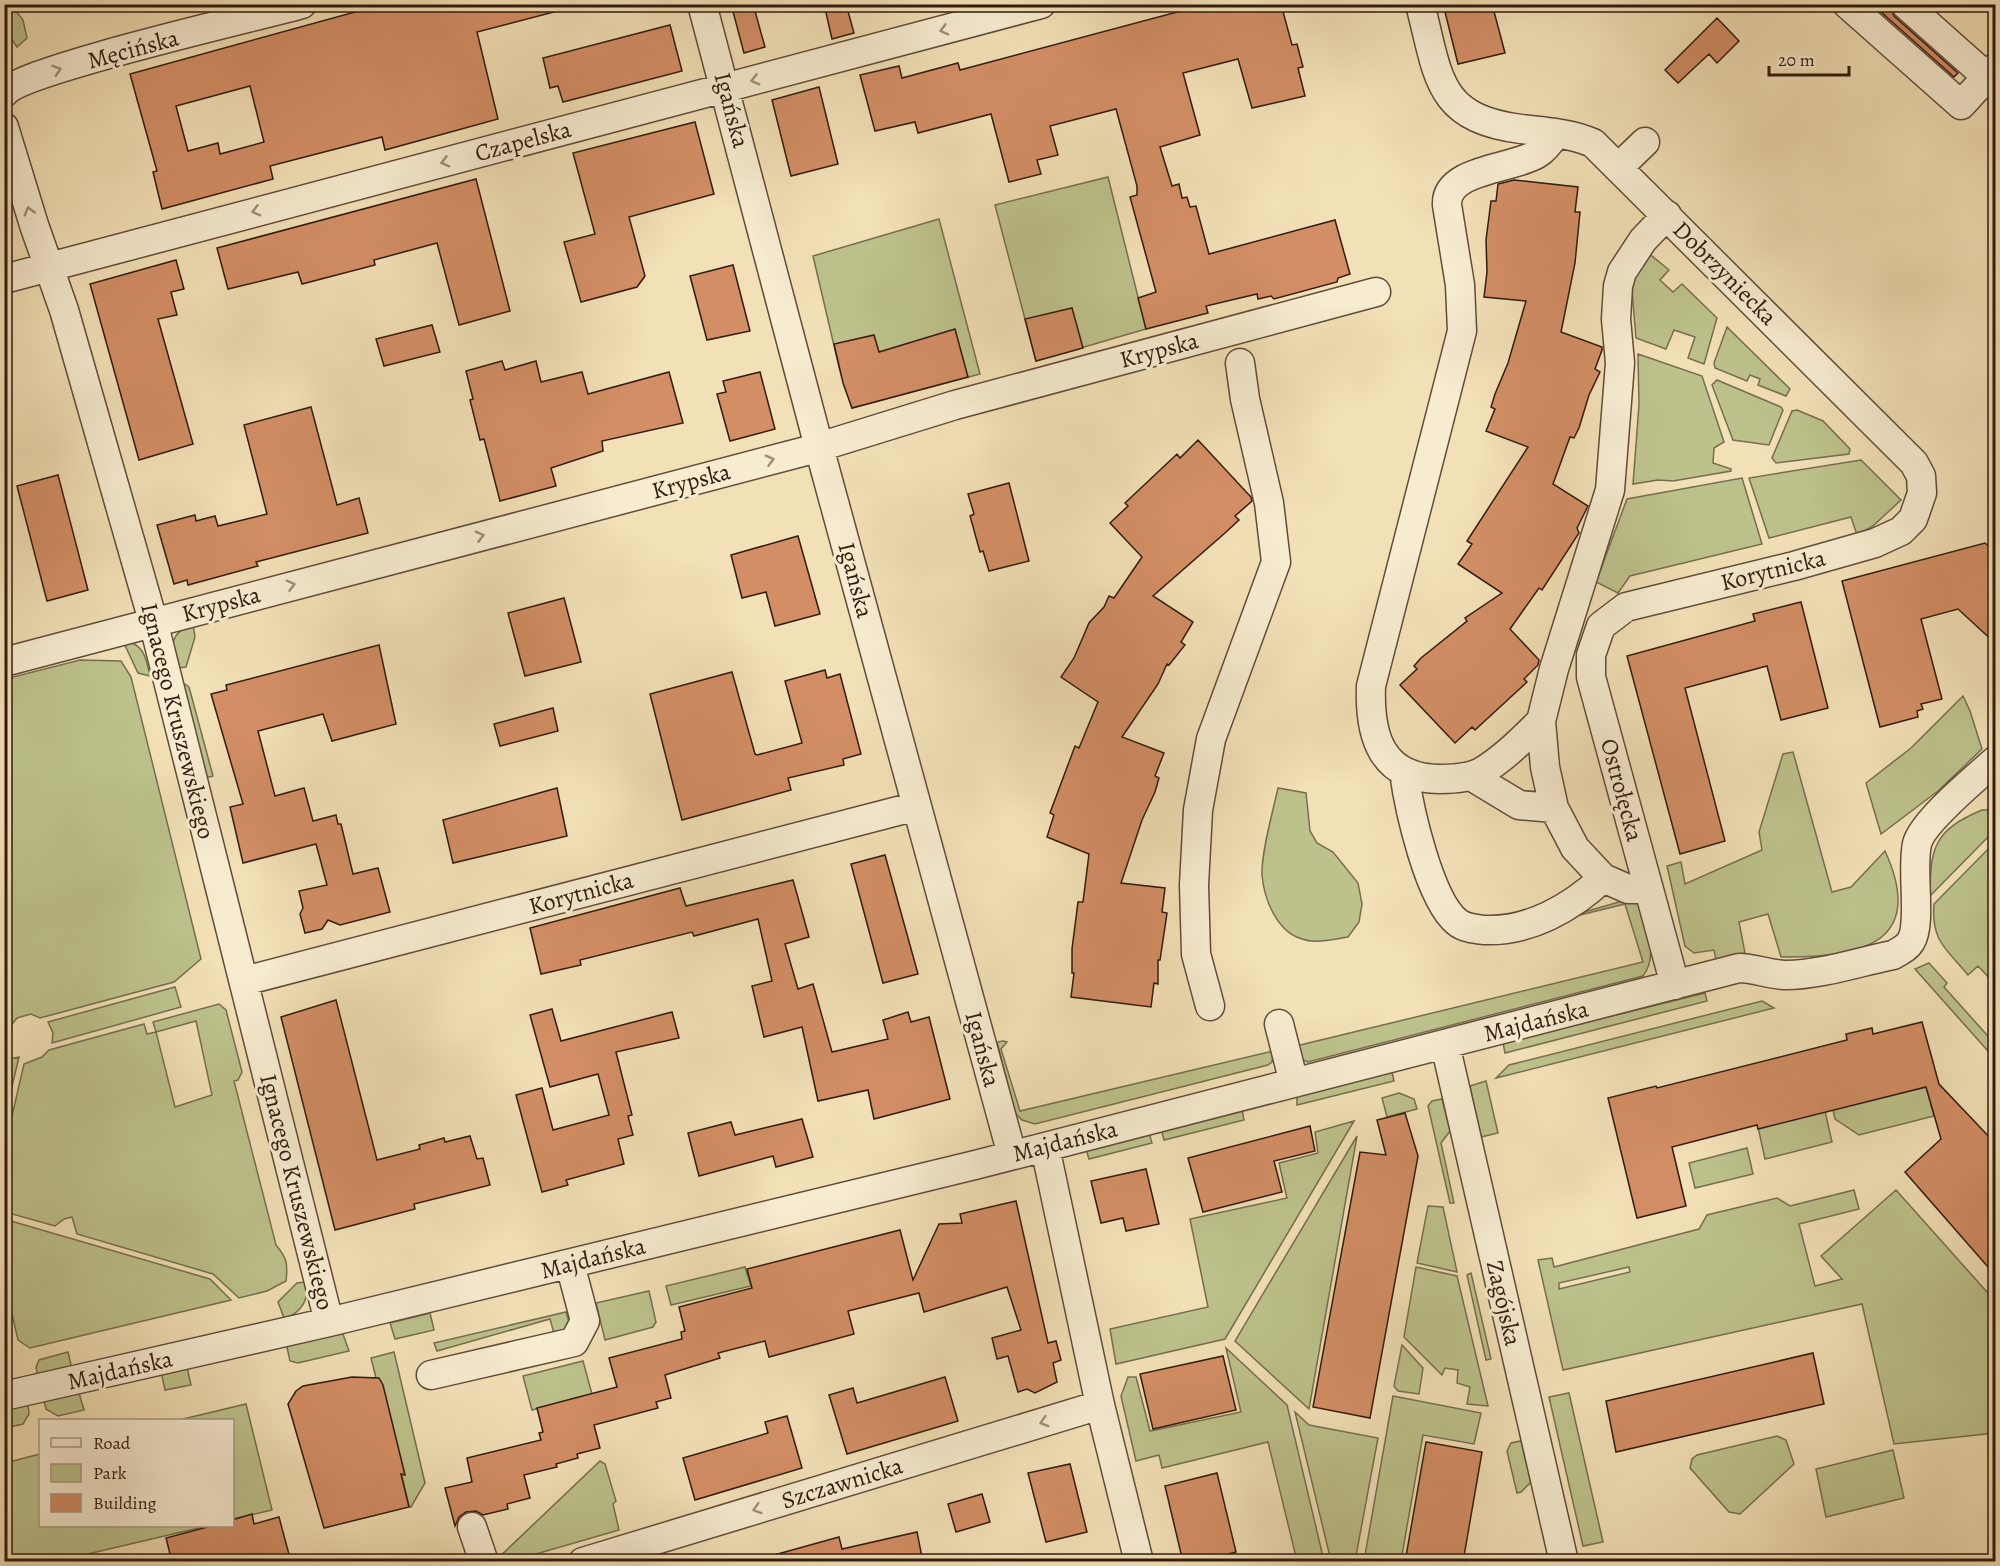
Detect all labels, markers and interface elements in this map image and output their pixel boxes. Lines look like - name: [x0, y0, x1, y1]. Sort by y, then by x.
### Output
- street label: Męcińska: [84, 21, 183, 77]
- one-way arrow: [939, 23, 949, 36]
- scale bar: [1769, 39, 1848, 77]
- text: 20 m: [1778, 48, 1815, 72]
- one-way arrow: [51, 65, 62, 77]
- street label: Igańska: [707, 69, 758, 152]
- one-way arrow: [750, 73, 760, 86]
- street label: Czapelska: [471, 113, 575, 169]
- one-way arrow: [440, 154, 450, 167]
- one-way arrow: [251, 204, 261, 217]
- one-way arrow: [24, 206, 36, 217]
- street label: Dobrzyniecka: [1666, 214, 1785, 333]
- street label: Krypska: [1116, 324, 1203, 376]
- street label: Krypska: [648, 455, 735, 507]
- one-way arrow: [764, 455, 775, 467]
- one-way arrow: [474, 531, 485, 543]
- street label: Igańska: [831, 539, 882, 622]
- street label: Korytnicka: [1717, 541, 1830, 598]
- street label: Krypska: [178, 578, 265, 630]
- one-way arrow: [286, 580, 296, 593]
- street label: Ignacego Kruszewskiego: [133, 600, 223, 842]
- street label: Ostrołęcka: [1593, 735, 1651, 846]
- street label: Korytnicka: [525, 863, 638, 922]
- street label: Majdańska: [1480, 992, 1593, 1049]
- street label: Igańska: [958, 1008, 1009, 1091]
- street label: Ignacego Kruszewskiego: [252, 1071, 342, 1313]
- street label: Majdańska: [1009, 1112, 1122, 1169]
- street label: Majdańska: [537, 1229, 650, 1286]
- street label: Zagójska: [1479, 1257, 1530, 1350]
- street label: Majdańska: [64, 1342, 177, 1398]
- one-way arrow: [1039, 1415, 1050, 1427]
- legend: [39, 1419, 234, 1527]
- text: Road: [93, 1431, 131, 1455]
- street label: Szczawnicka: [777, 1449, 907, 1517]
- text: Park: [93, 1461, 127, 1485]
- text: Building: [93, 1491, 157, 1515]
- one-way arrow: [752, 1502, 763, 1514]

